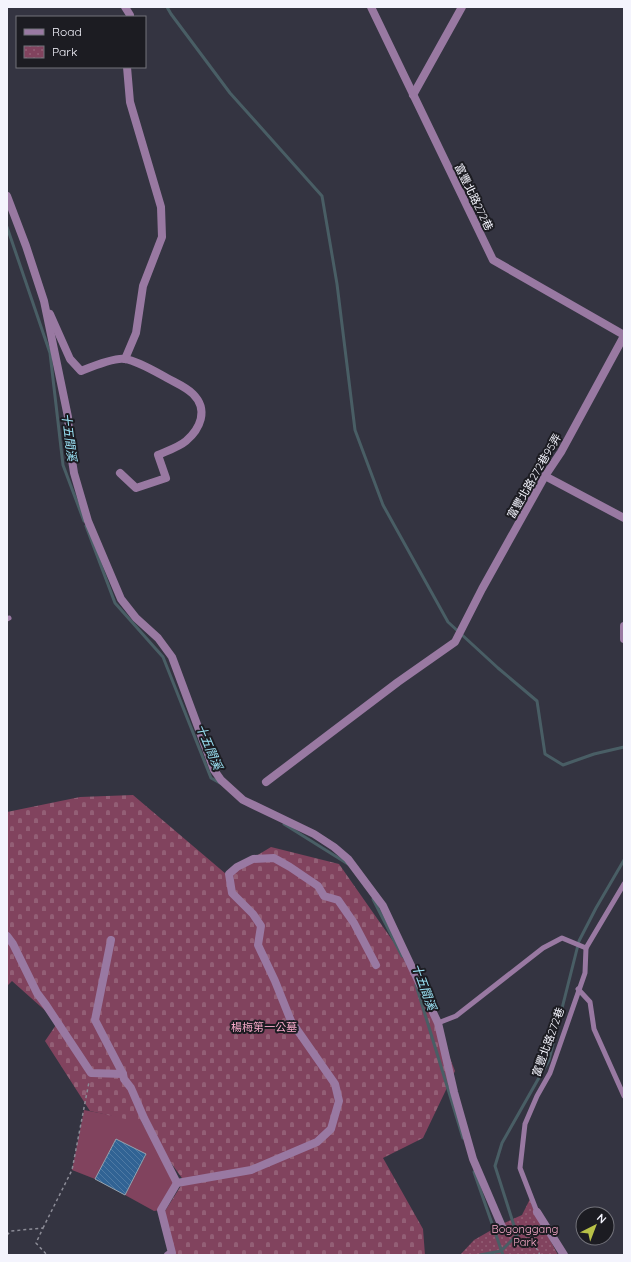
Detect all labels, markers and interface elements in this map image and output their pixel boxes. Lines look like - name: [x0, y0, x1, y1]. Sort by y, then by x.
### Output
- legend: [16, 16, 146, 68]
- text: Road: [52, 24, 82, 39]
- text: Park: [52, 44, 77, 59]
- street label: 富豐北路272巷: [452, 161, 496, 233]
- water label: 十五間溪: [59, 412, 80, 464]
- street label: 富豐北路272巷95弄: [504, 431, 564, 521]
- water label: 十五間溪: [193, 722, 227, 774]
- water label: 十五間溪: [409, 962, 440, 1014]
- street label: 富豐北路272巷: [529, 1005, 567, 1079]
- park label: 楊梅第一公墓: [231, 1020, 297, 1034]
- north arrow: [575, 1206, 615, 1246]
- text: N: [594, 1211, 609, 1226]
- park label: Bogonggang Park: [491, 1222, 559, 1249]

